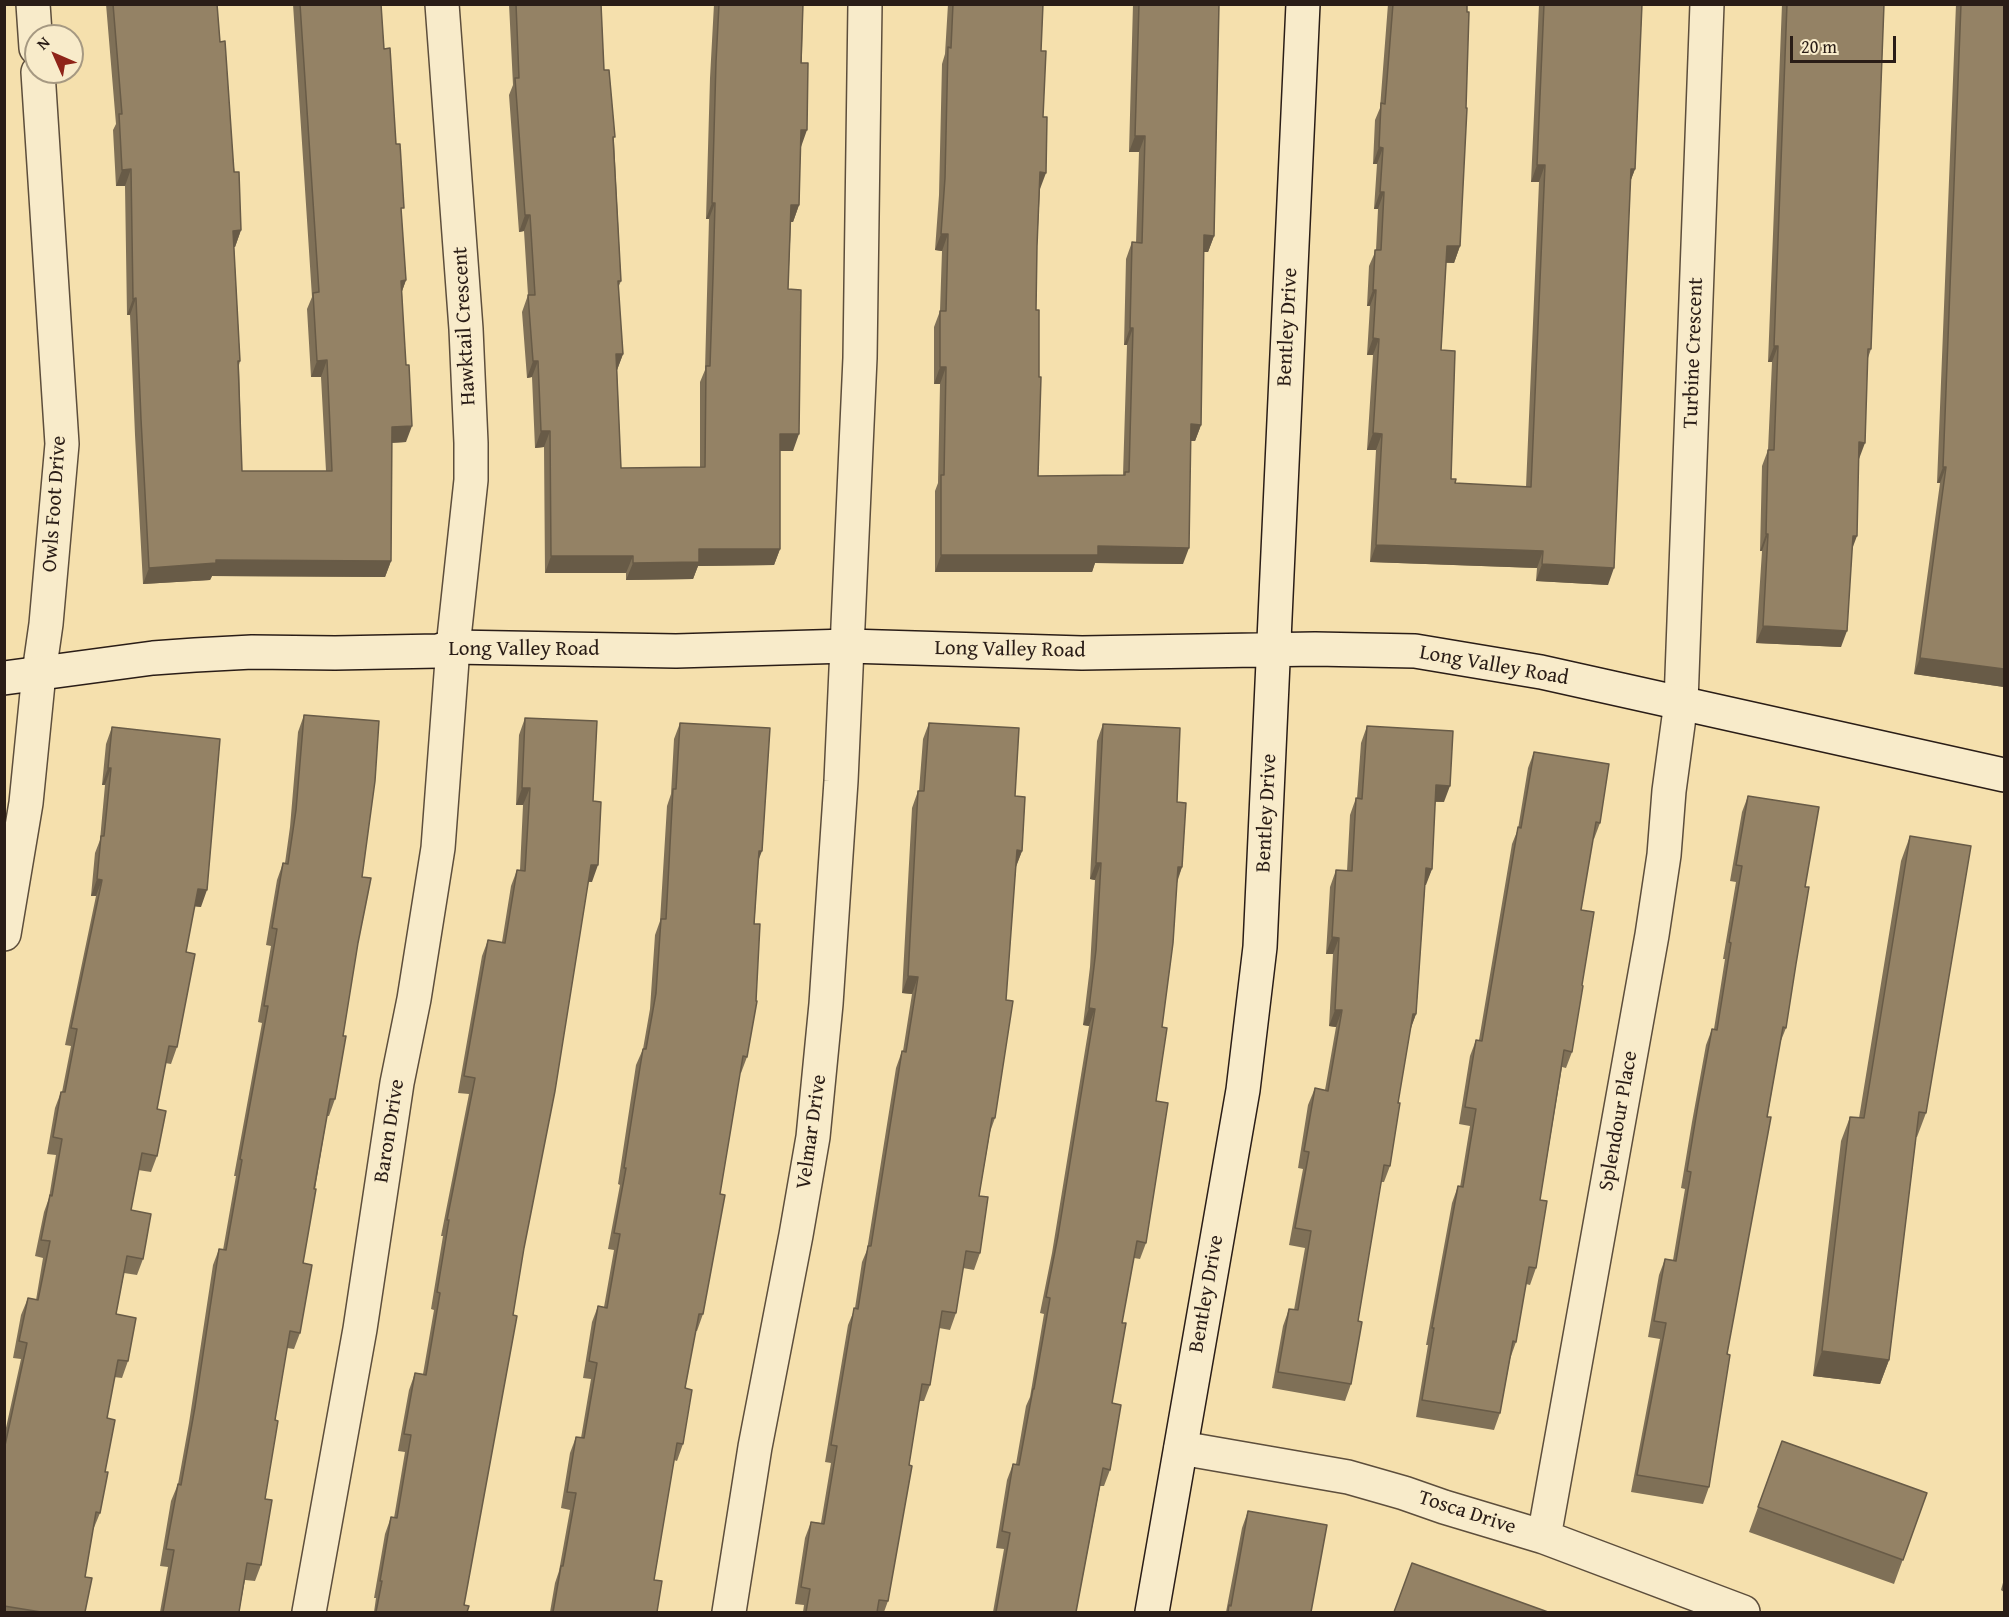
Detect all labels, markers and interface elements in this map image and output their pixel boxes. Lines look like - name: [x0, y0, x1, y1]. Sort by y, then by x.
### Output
- north arrow: [24, 24, 84, 84]
- scale bar: [1793, 24, 1900, 62]
- text: N: [30, 30, 55, 55]
- text: 20 m: [1801, 33, 1837, 60]
- street label: Hawktail Crescent: [448, 246, 482, 406]
- street label: Bentley Drive: [1272, 267, 1304, 387]
- street label: Turbine Crescent: [1679, 277, 1709, 429]
- street label: Owls Foot Drive: [38, 435, 72, 573]
- street label: Long Valley Road: [934, 636, 1086, 664]
- street label: Long Valley Road: [449, 637, 599, 663]
- street label: Long Valley Road: [1417, 640, 1571, 692]
- street label: Bentley Drive: [1251, 753, 1283, 873]
- street label: Splendour Place: [1594, 1049, 1644, 1193]
- street label: Velmar Drive: [791, 1073, 833, 1191]
- street label: Baron Drive: [369, 1077, 411, 1185]
- street label: Bentley Drive: [1184, 1233, 1230, 1355]
- street label: Tosca Drive: [1415, 1485, 1519, 1541]

